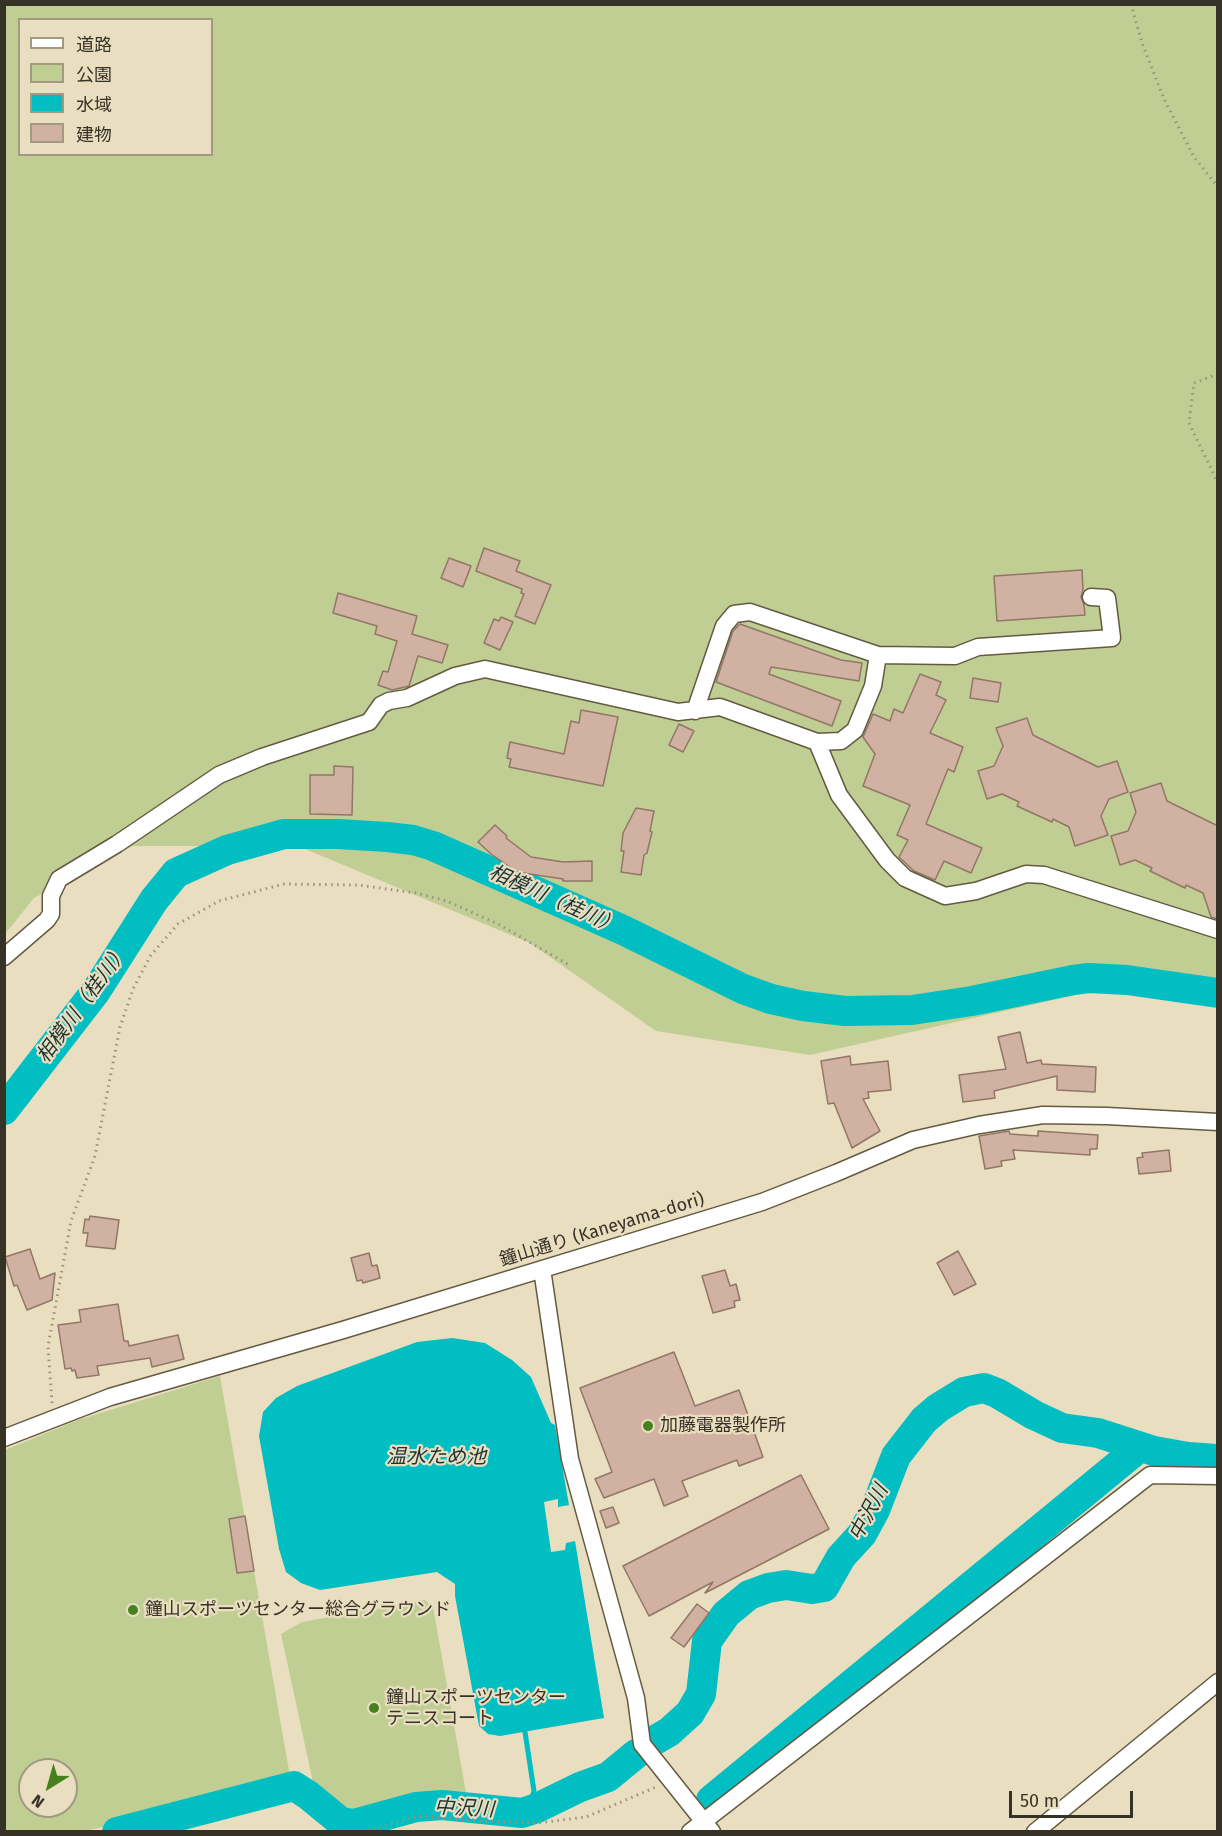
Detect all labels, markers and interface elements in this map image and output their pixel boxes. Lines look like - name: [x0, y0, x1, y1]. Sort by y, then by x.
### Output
- legend: [18, 18, 213, 156]
- text: 道路: [76, 34, 112, 56]
- text: 公園: [76, 64, 112, 86]
- text: 水域: [76, 94, 112, 116]
- text: 建物: [76, 124, 112, 146]
- water label: 相模川（桂川）: [485, 861, 623, 939]
- water label: 相模川（桂川）: [32, 940, 134, 1068]
- street label: 鐘山通り (Kaneyama-dori): [497, 1189, 707, 1271]
- place label: 加藤電器製作所: [660, 1415, 786, 1437]
- marker: 加藤電器製作所: [641, 1419, 655, 1433]
- water label: 温水ため池: [386, 1445, 486, 1469]
- water label: 中沢川: [844, 1481, 894, 1545]
- place label: 鐘山スポーツセンター総合グラウンド: [145, 1599, 451, 1621]
- marker: 鐘山スポーツセンター総合グラウンド: [126, 1603, 140, 1617]
- place label: 鐘山スポーツセンター テニスコート: [386, 1687, 566, 1730]
- marker: 鐘山スポーツセンター テニスコート: [367, 1701, 381, 1715]
- north arrow: [18, 1758, 78, 1818]
- scale bar: [1012, 1779, 1136, 1817]
- text: N: [28, 1790, 48, 1812]
- text: 50 m: [1020, 1790, 1059, 1812]
- water label: 中沢川: [433, 1795, 495, 1823]

